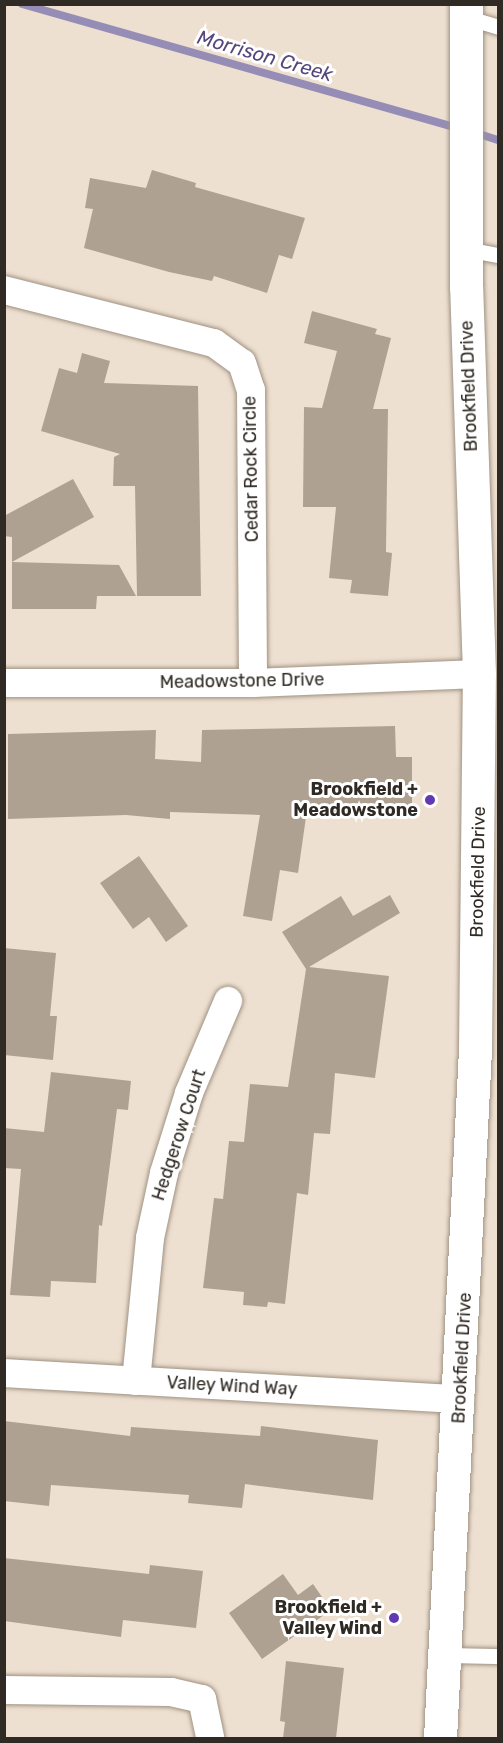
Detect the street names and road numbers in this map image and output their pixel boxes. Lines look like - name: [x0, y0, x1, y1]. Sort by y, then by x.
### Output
- street label: Brookfield Drive: [456, 320, 482, 452]
- street label: Cedar Rock Circle: [239, 395, 263, 543]
- street label: Meadowstone Drive: [160, 669, 324, 693]
- street label: Brookfield Drive: [466, 806, 490, 938]
- street label: Hedgerow Court: [148, 1066, 210, 1204]
- street label: Brookfield Drive: [448, 1292, 476, 1424]
- street label: Valley Wind Way: [166, 1372, 298, 1400]

